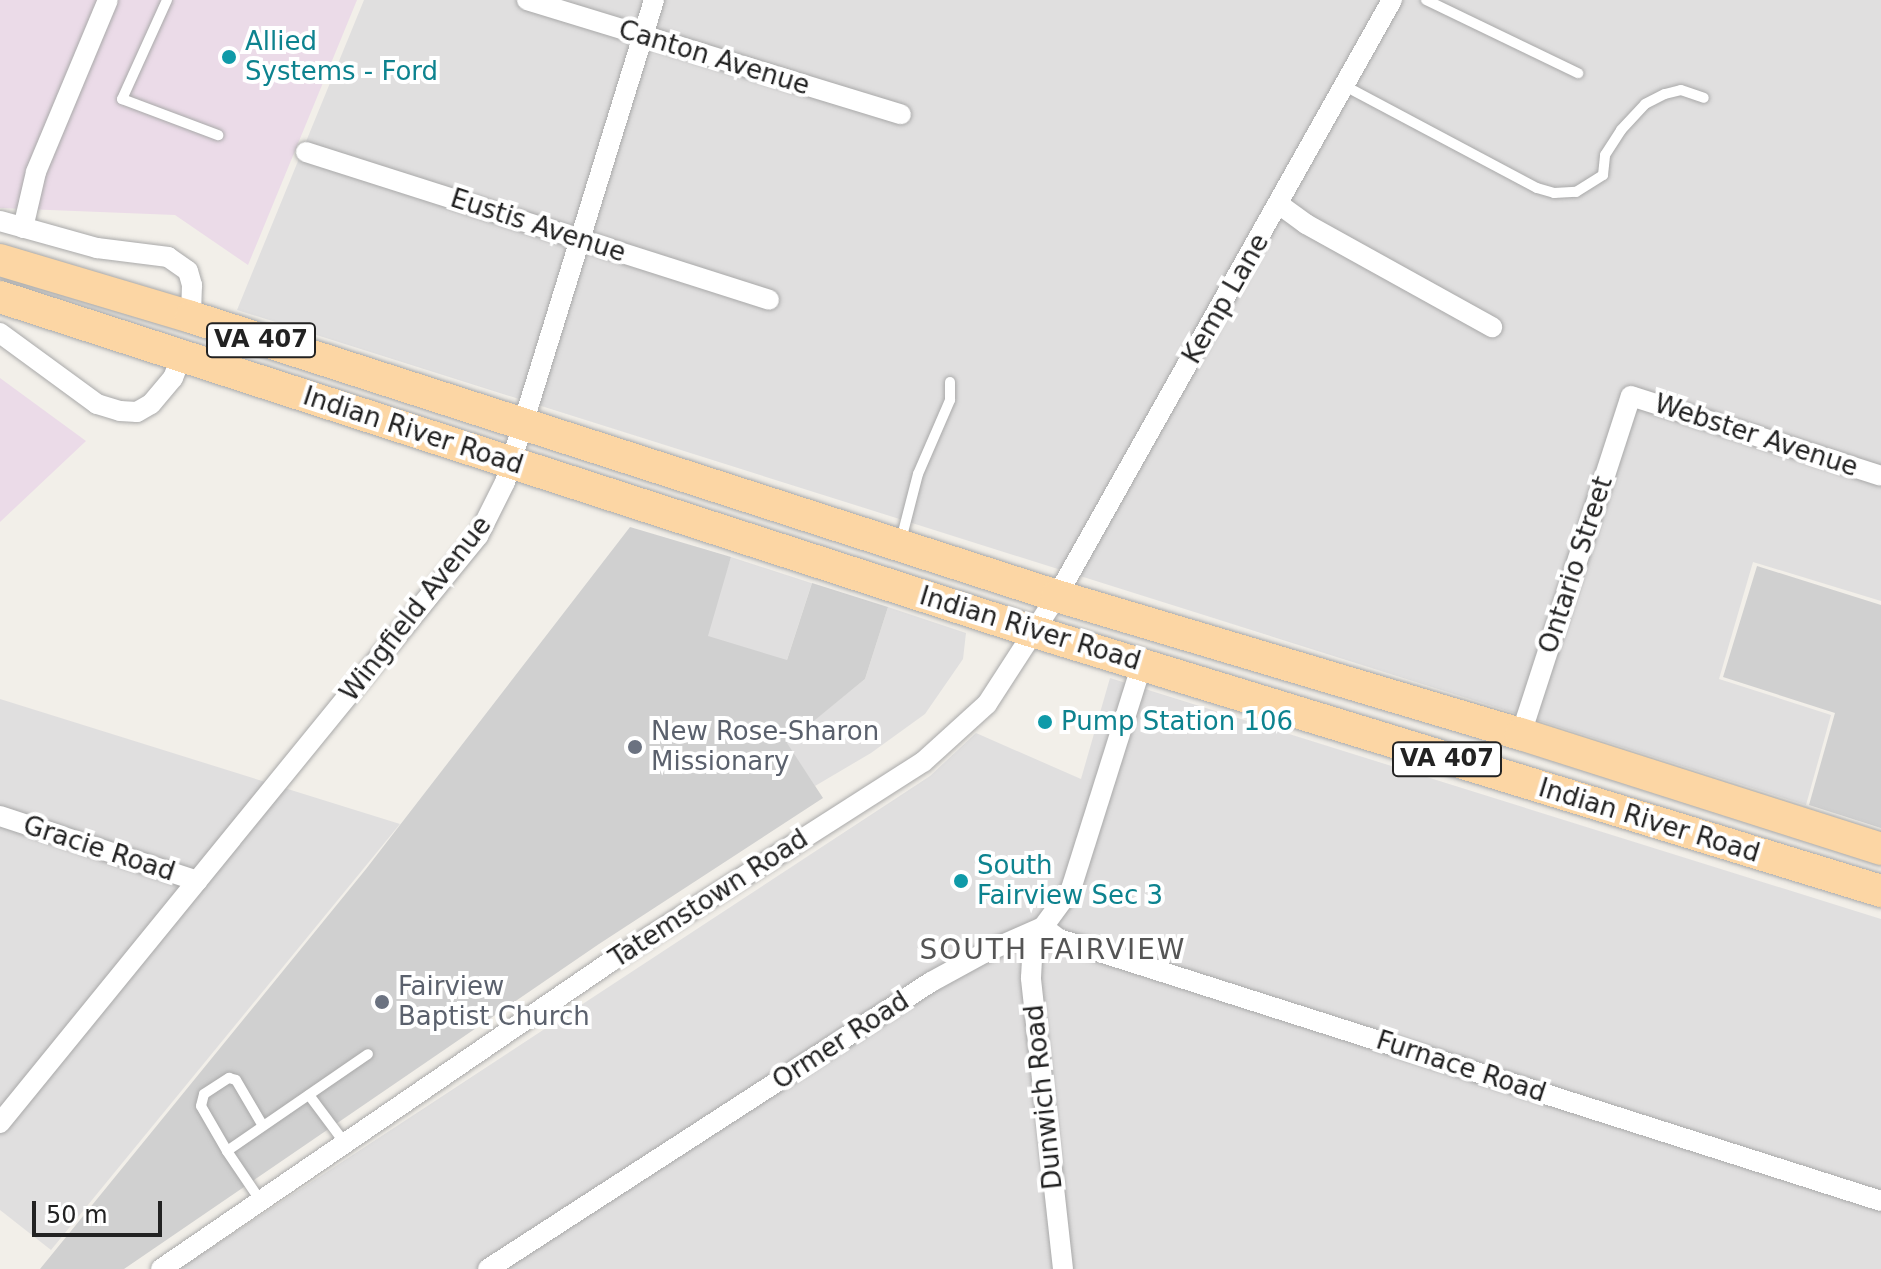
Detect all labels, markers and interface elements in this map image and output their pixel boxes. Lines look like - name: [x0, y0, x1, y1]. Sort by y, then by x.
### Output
- street label: Canton Avenue: [615, 14, 813, 102]
- place label: Allied Systems - Ford: [245, 26, 438, 88]
- marker: Allied Systems - Ford: [220, 48, 238, 66]
- street label: Eustis Avenue: [447, 183, 629, 269]
- street label: Kemp Lane: [1176, 229, 1276, 369]
- road number: VA 407: [205, 320, 317, 360]
- street label: Indian River Road: [299, 381, 527, 481]
- street label: Webster Avenue: [1650, 388, 1862, 484]
- street label: Ontario Street: [1533, 473, 1619, 657]
- street label: Wingfield Avenue: [334, 510, 498, 708]
- street label: Indian River Road: [916, 581, 1144, 677]
- place label: Pump Station 106: [1061, 706, 1293, 738]
- marker: Pump Station 106: [1036, 713, 1054, 731]
- place label: New Rose-Sharon Missionary: [651, 716, 879, 778]
- marker: New Rose-Sharon Missionary: [626, 738, 644, 756]
- road number: VA 407: [1391, 739, 1503, 779]
- street label: Indian River Road: [1535, 773, 1763, 869]
- street label: Gracie Road: [19, 810, 179, 888]
- street label: Tatemstown Road: [604, 823, 814, 975]
- place label: South Fairview Sec 3: [977, 850, 1163, 912]
- marker: South Fairview Sec 3: [952, 872, 970, 890]
- district label: SOUTH FAIRVIEW: [919, 933, 1187, 967]
- place label: Fairview Baptist Church: [398, 971, 590, 1032]
- street label: Ormer Road: [767, 985, 915, 1097]
- marker: Fairview Baptist Church: [373, 993, 391, 1011]
- street label: Dunwich Road: [1019, 1003, 1069, 1191]
- street label: Furnace Road: [1372, 1025, 1550, 1109]
- scale bar: [36, 1185, 166, 1235]
- text: 50 m: [46, 1201, 108, 1229]

